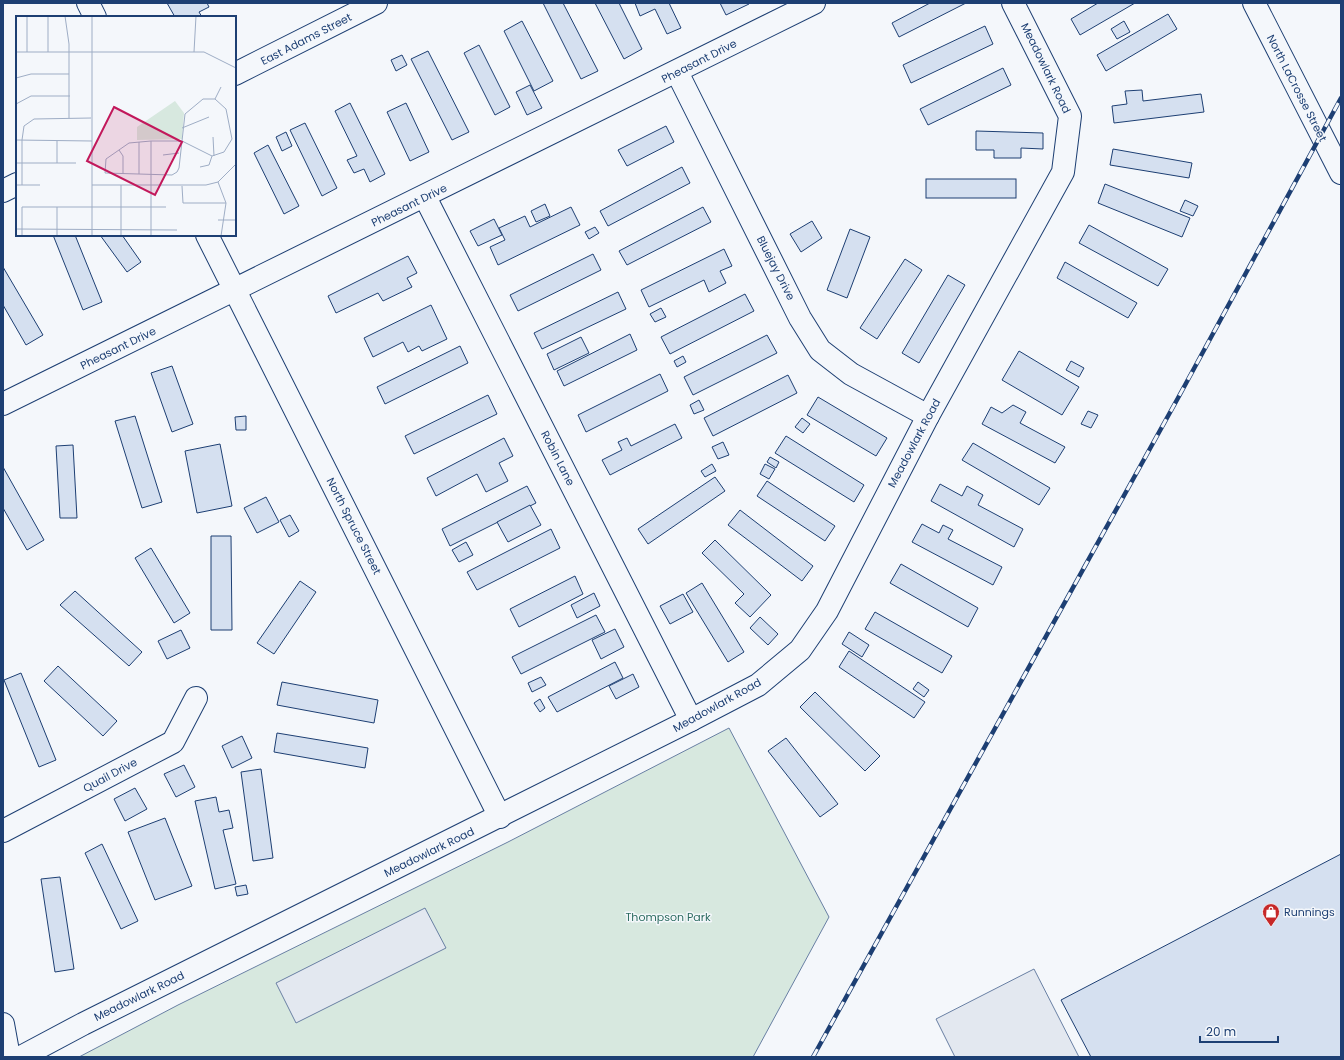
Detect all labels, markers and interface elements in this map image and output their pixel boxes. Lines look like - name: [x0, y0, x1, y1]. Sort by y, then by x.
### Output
- street label: East Adams Street: [258, 9, 354, 69]
- inset map: [16, 16, 236, 236]
- street label: Meadowlark Road: [1017, 20, 1075, 116]
- street label: North LaCrosse Street: [1263, 32, 1331, 144]
- street label: Pheasant Drive: [659, 35, 739, 87]
- street label: Pheasant Drive: [368, 180, 450, 230]
- street label: Bluejay Drive: [753, 233, 799, 303]
- street label: Pheasant Drive: [77, 323, 159, 373]
- street label: Meadowlark Road: [884, 396, 944, 490]
- street label: Robin Lane: [537, 428, 579, 488]
- street label: North Spruce Street: [323, 475, 385, 577]
- street label: Meadowlark Road: [670, 674, 764, 736]
- street label: Quail Drive: [80, 754, 140, 796]
- street label: Meadowlark Road: [381, 823, 477, 881]
- shop icon: Runnings: [1261, 902, 1281, 927]
- place label: Runnings: [1284, 904, 1335, 920]
- park label: Thompson Park: [625, 909, 711, 925]
- street label: Meadowlark Road: [91, 967, 187, 1025]
- scale bar: [1200, 1018, 1278, 1044]
- text: 20 m: [1206, 1023, 1236, 1040]

